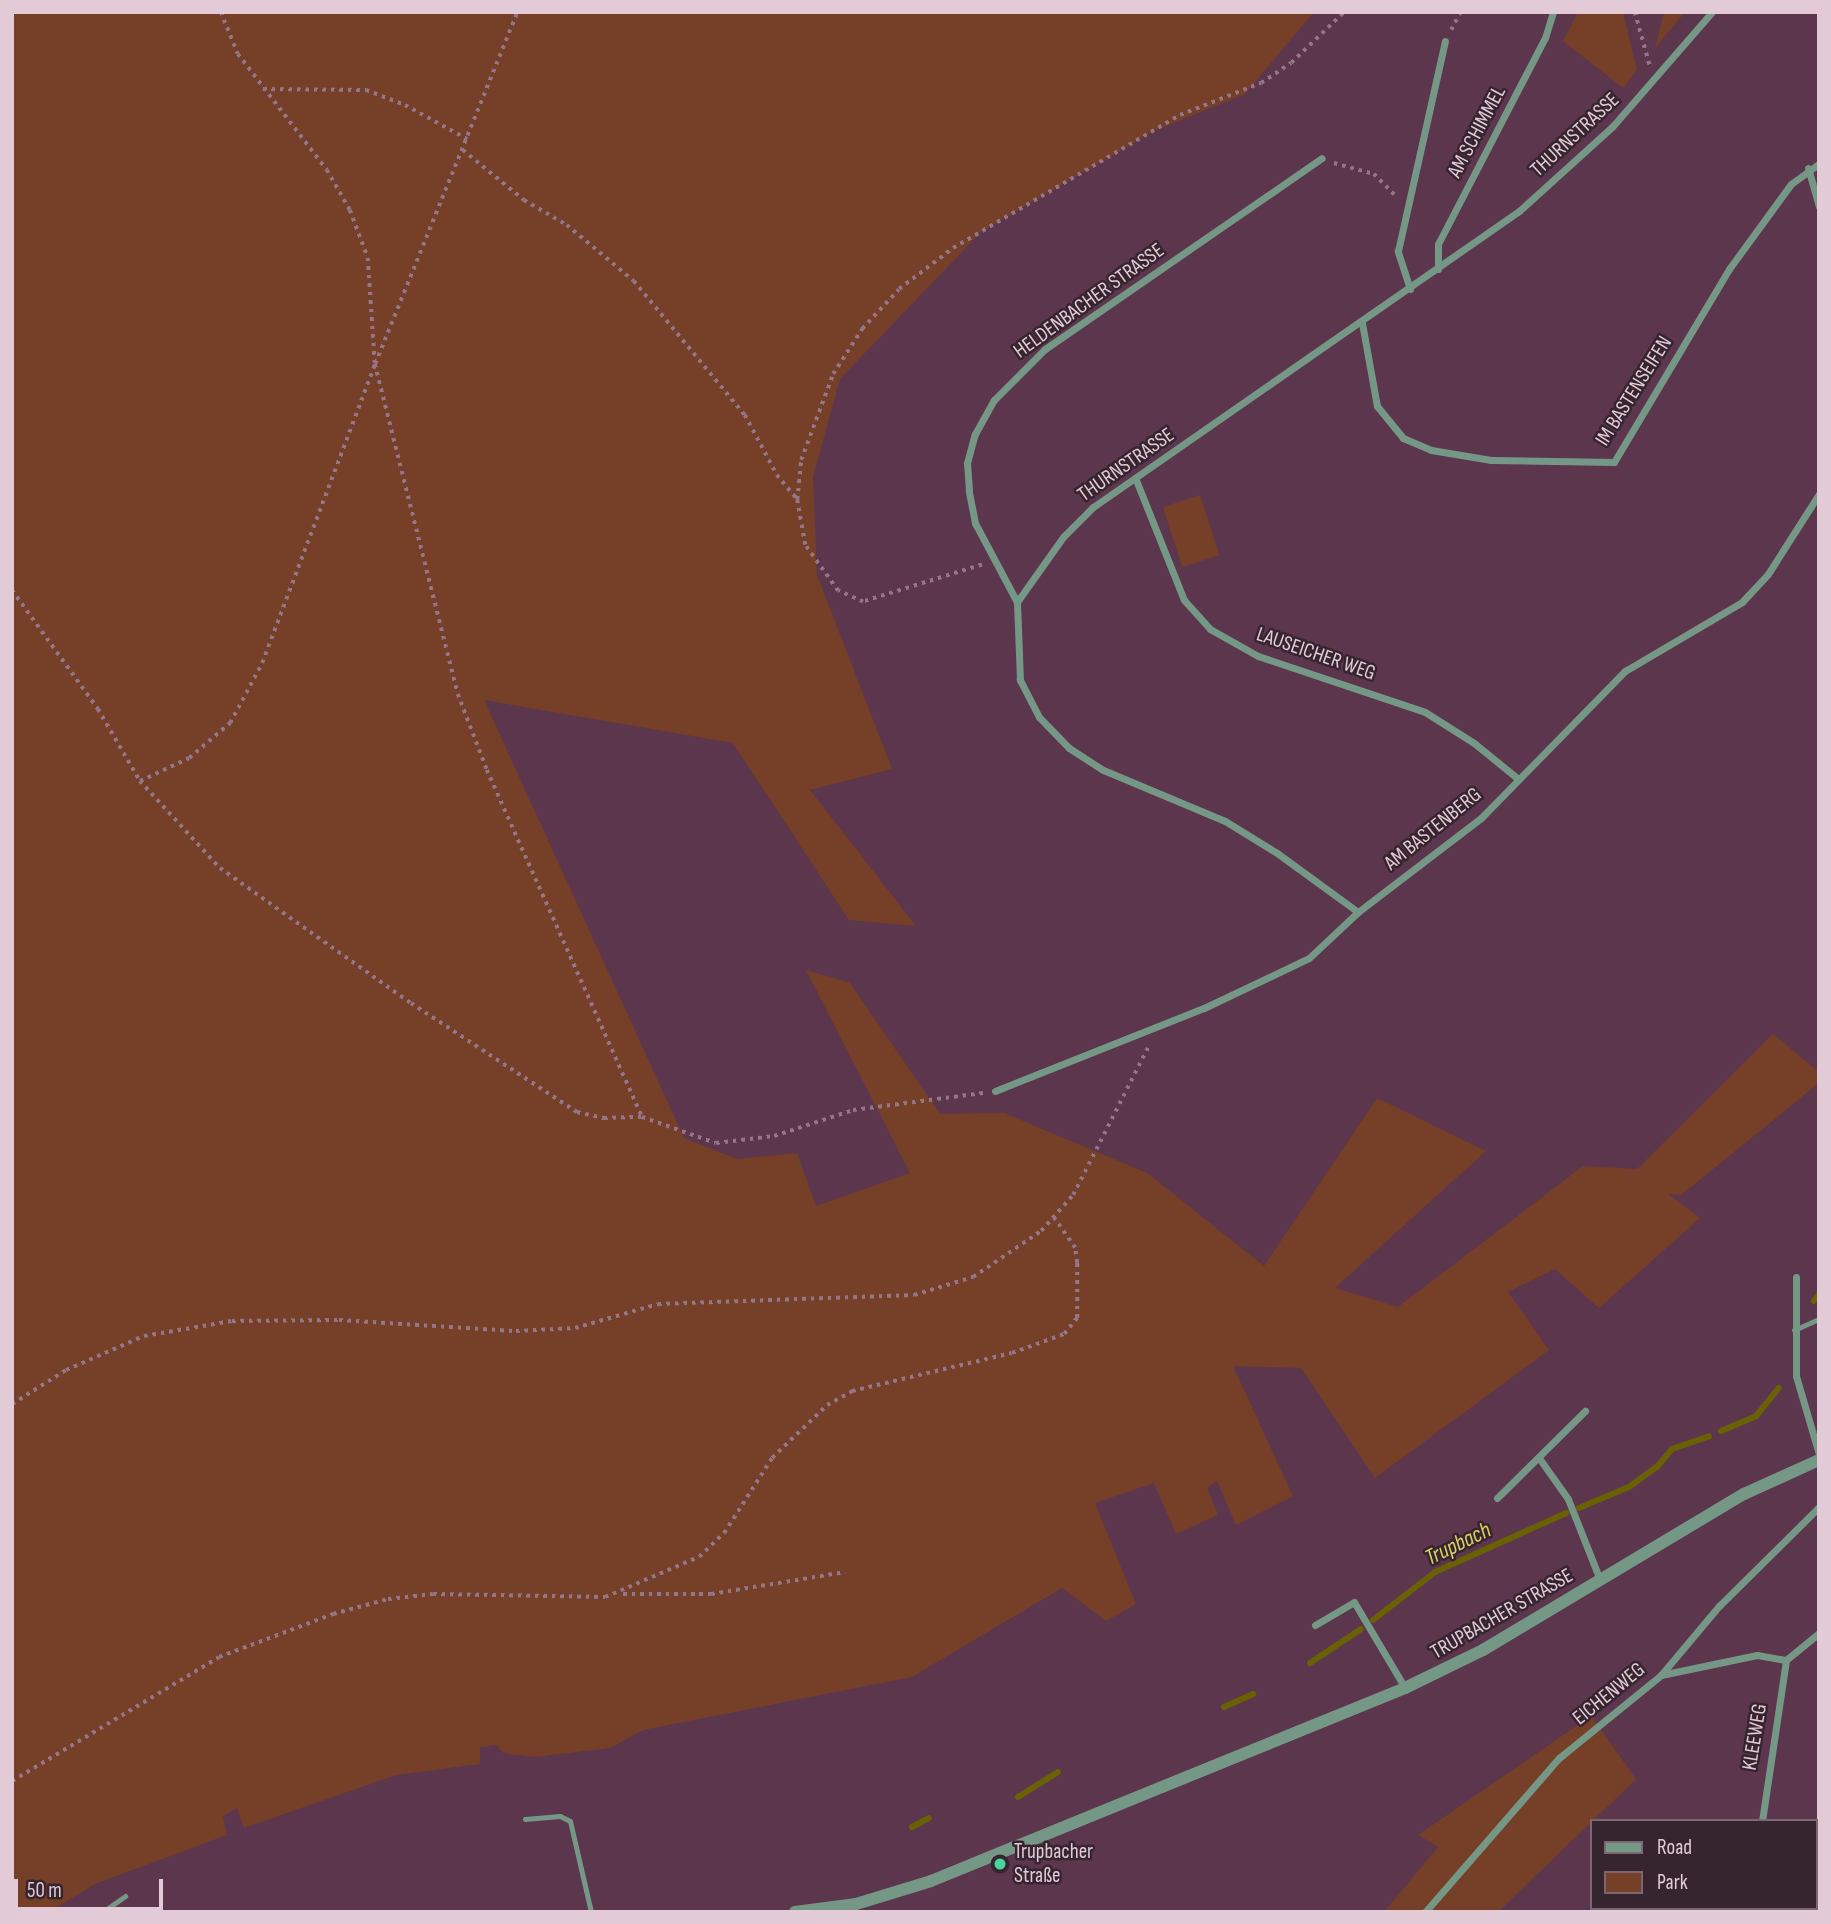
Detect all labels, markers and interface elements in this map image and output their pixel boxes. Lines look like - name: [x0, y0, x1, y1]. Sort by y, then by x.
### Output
- street label: AM SCHIMMEL: [1442, 82, 1512, 182]
- street label: THURNSTRASSE: [1525, 88, 1625, 182]
- street label: HELDENBACHER STRASSE: [1009, 238, 1169, 364]
- street label: IM BASTENSEIFEN: [1590, 331, 1678, 451]
- street label: THURNSTRASSE: [1073, 423, 1179, 507]
- street label: LAUSEICHER WEG: [1253, 622, 1379, 686]
- street label: AM BASTENBERG: [1379, 782, 1487, 876]
- water label: Trupbach: [1421, 1516, 1495, 1572]
- street label: TRUPBACHER STRASSE: [1426, 1563, 1578, 1665]
- street label: EICHENWEG: [1568, 1657, 1650, 1731]
- street label: KLEEWEG: [1737, 1702, 1773, 1772]
- legend: [1590, 1819, 1817, 1910]
- text: Road: [1657, 1835, 1692, 1860]
- place label: Trupbacher Straße: [1014, 1839, 1093, 1889]
- marker: Trupbacher Straße: [992, 1856, 1008, 1872]
- scale bar: [18, 1864, 166, 1908]
- text: Park: [1657, 1870, 1688, 1895]
- text: 50 m: [27, 1878, 62, 1903]

